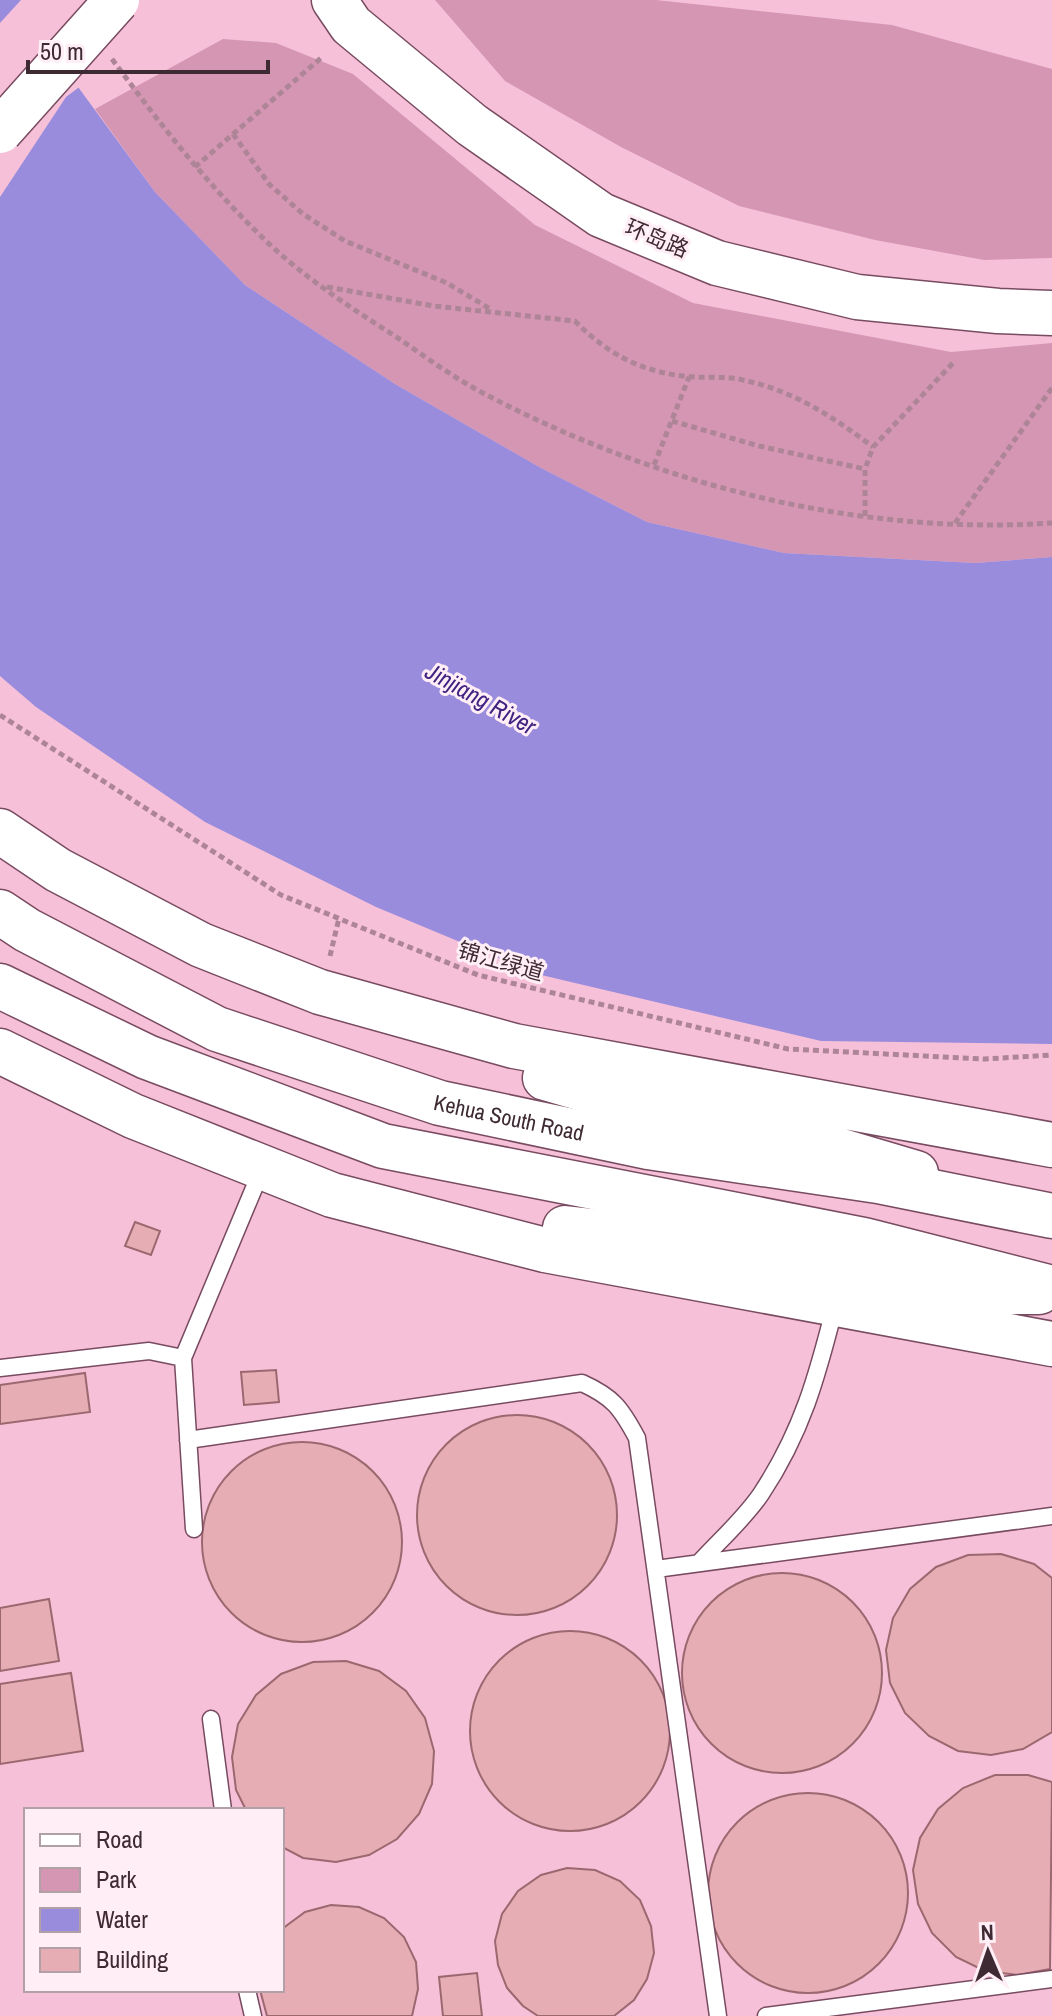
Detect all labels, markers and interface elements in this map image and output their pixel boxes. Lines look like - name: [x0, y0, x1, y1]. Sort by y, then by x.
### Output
- scale bar: [28, 24, 268, 74]
- text: 50 m: [40, 35, 84, 67]
- street label: 环岛路: [621, 212, 693, 264]
- water label: Jinjiang River: [419, 654, 543, 742]
- street label: 锦江绿道: [455, 934, 547, 988]
- street label: Kehua South Road: [431, 1087, 587, 1148]
- legend: [24, 1808, 284, 1992]
- text: Road: [96, 1823, 143, 1855]
- text: Park: [96, 1863, 137, 1895]
- text: Water: [96, 1903, 148, 1935]
- north arrow: [948, 1912, 1028, 1992]
- text: N: [980, 1917, 994, 1947]
- text: Building: [96, 1943, 168, 1975]

